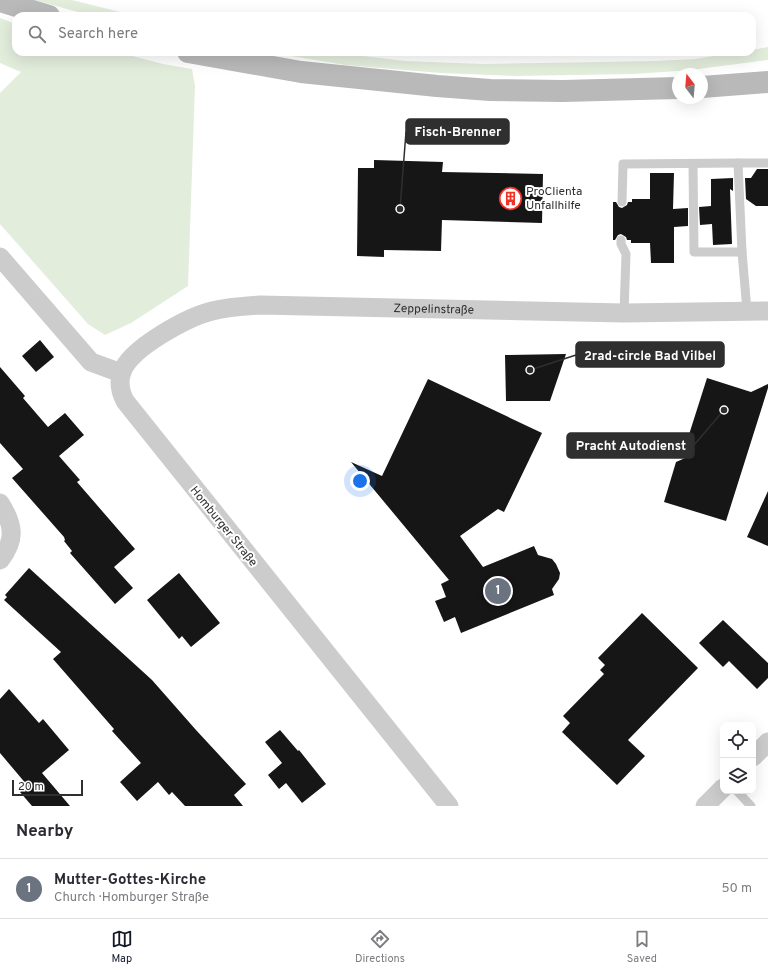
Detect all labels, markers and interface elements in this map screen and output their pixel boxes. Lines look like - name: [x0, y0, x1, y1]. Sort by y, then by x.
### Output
- search box: [12, 12, 756, 56]
- icon: search: [26, 23, 48, 45]
- text: Search here: [58, 25, 138, 44]
- north arrow: [672, 68, 708, 104]
- callout: Fisch-Brenner: [406, 119, 509, 144]
- text: Fisch-Brenner: [414, 125, 502, 141]
- place label: ProClienta Unfallhilfe: [526, 184, 582, 214]
- building icon: ProClienta Unfallhilfe: [497, 185, 523, 211]
- street label: Zeppelinstraße: [393, 301, 474, 319]
- callout: 2rad-circle Bad Vilbel: [576, 342, 724, 367]
- text: 2rad-circle Bad Vilbel: [584, 349, 716, 365]
- callout: Pracht Autodienst: [567, 433, 694, 458]
- text: Pracht Autodienst: [576, 439, 686, 455]
- your location: [350, 471, 370, 491]
- street label: Homburger Straße: [186, 483, 261, 570]
- pin: 1: [485, 576, 511, 606]
- map controls: [720, 722, 756, 794]
- button: locate: [720, 722, 756, 758]
- button: layers: [720, 758, 756, 794]
- scale bar: [12, 778, 83, 797]
- text: 20 m: [18, 780, 44, 794]
- text: Nearby: [16, 821, 73, 843]
- text: Mutter-Gottes-Kirche: [54, 871, 206, 890]
- text: 1: [26, 881, 32, 897]
- text: 50 m: [722, 881, 752, 897]
- text: Church · Homburger Straße: [54, 890, 209, 906]
- tab: Map: [111, 928, 133, 966]
- tab: Directions: [355, 928, 405, 966]
- tab: Saved: [627, 928, 657, 966]

